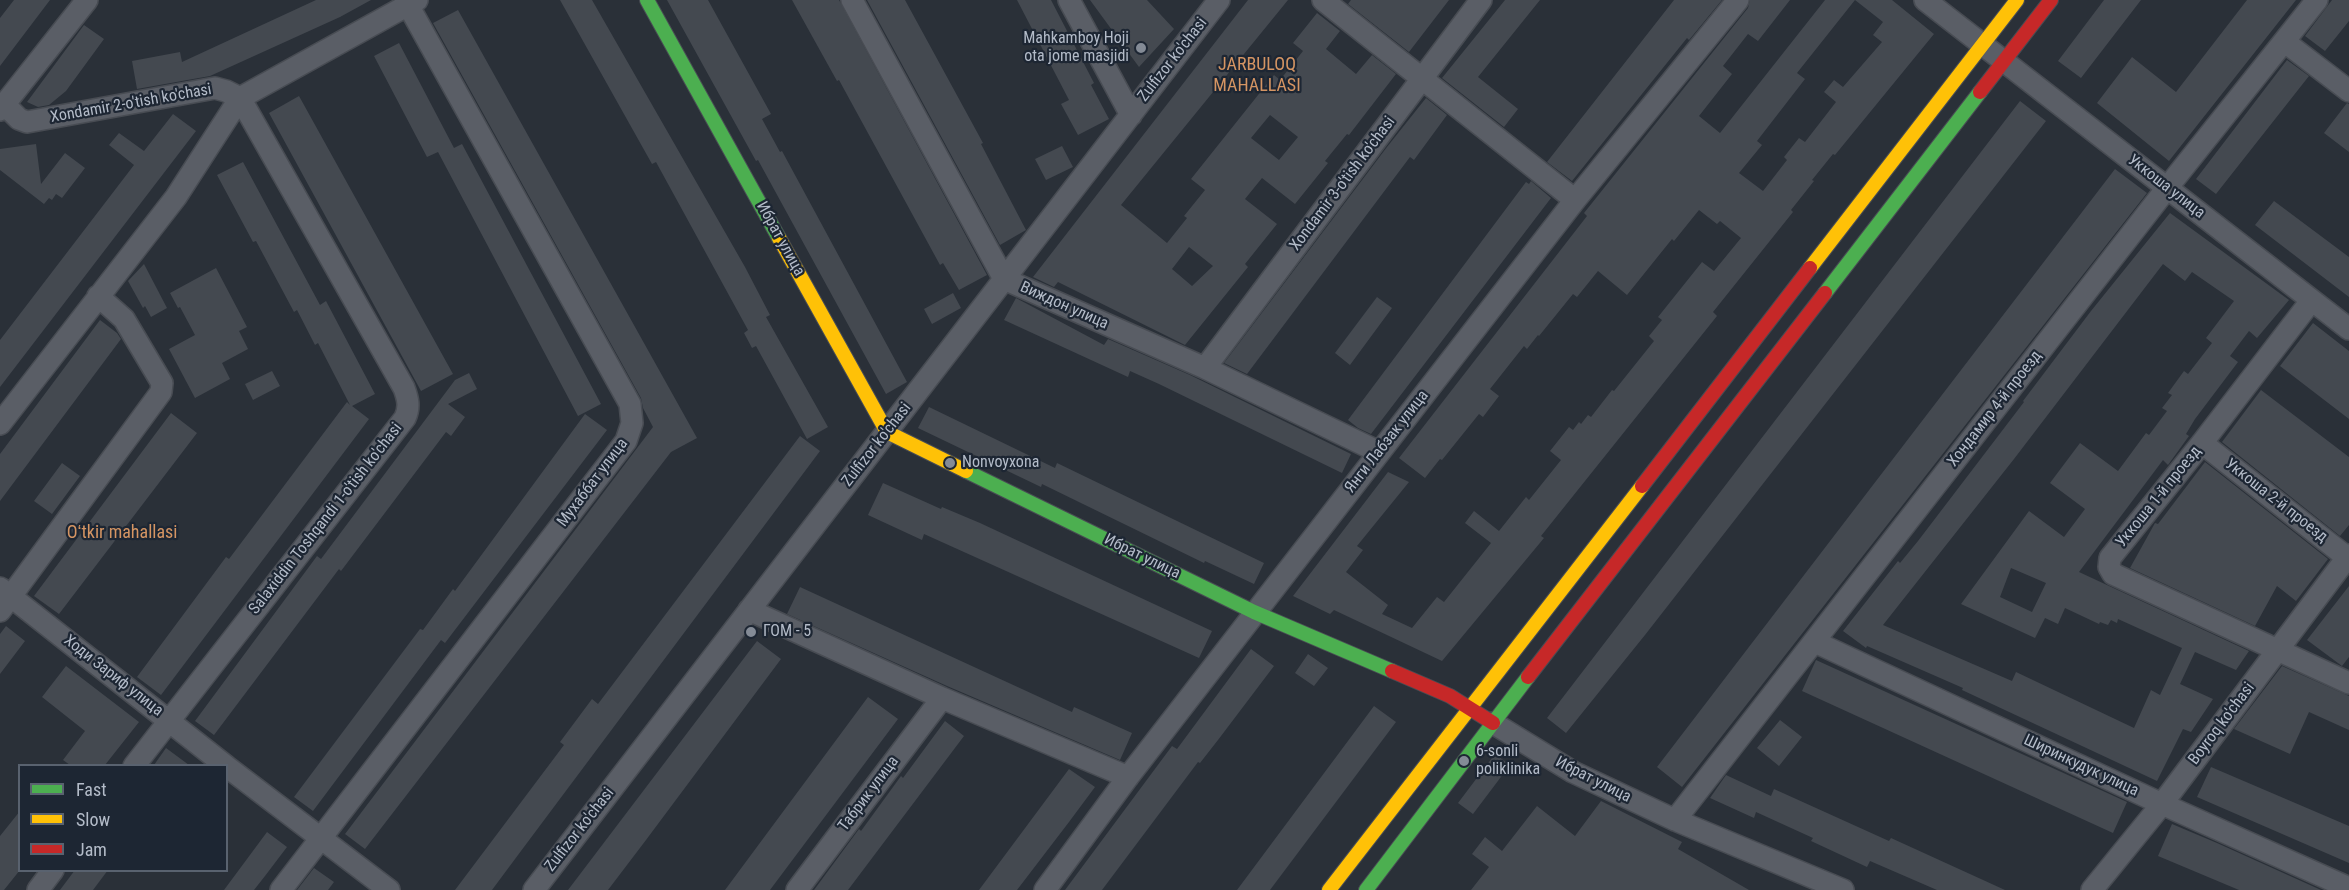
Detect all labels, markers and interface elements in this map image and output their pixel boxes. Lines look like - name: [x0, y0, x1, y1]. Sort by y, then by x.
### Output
- street label: Zulfizor ko'chasi: [1134, 14, 1212, 106]
- place label: Mahkamboy Hoji ota jome masjidi: [1023, 29, 1129, 67]
- marker: Mahkamboy Hoji ota jome masjidi: [1134, 41, 1148, 55]
- district label: JARBULOQ MAHALLASI: [1207, 54, 1307, 97]
- street label: Xondamir 2-o'tish ko'chasi: [49, 80, 213, 128]
- street label: Xondamir 3-o'tish ko'chasi: [1286, 113, 1400, 255]
- street label: Уккоша улица: [2124, 151, 2208, 223]
- street label: Ибрат улица: [752, 198, 808, 280]
- street label: Виждон улица: [1017, 278, 1111, 334]
- street label: Хондамир 4-й проезд: [1944, 347, 2046, 471]
- street label: Янги Лабзак улица: [1341, 387, 1433, 497]
- street label: Zulfizor ko'chasi: [838, 399, 916, 491]
- street label: Salaxiddin Toshqandi 1-o'tish ko'chasi: [245, 420, 407, 618]
- street label: Мухаббат улица: [554, 435, 632, 531]
- street label: Уккоша 1-й проезд: [2112, 442, 2206, 552]
- place label: Nonvoyxona: [962, 453, 1039, 473]
- street label: Уккоша 2-й проезд: [2221, 455, 2331, 547]
- marker: Nonvoyxona: [943, 456, 957, 470]
- district label: Oʻtkir mahallasi: [67, 522, 177, 544]
- street label: Ибрат улица: [1101, 530, 1183, 584]
- place label: ГОМ - 5: [763, 622, 811, 642]
- marker: ГОМ - 5: [744, 625, 758, 639]
- street label: Ходи Зариф улица: [59, 631, 167, 721]
- street label: Boyroq ko'chasi: [2185, 679, 2259, 769]
- street label: Ширинкудук улица: [2020, 731, 2142, 801]
- place label: 6-sonli poliklinika: [1476, 742, 1540, 780]
- street label: Табрик улица: [835, 753, 903, 835]
- street label: Ибрат улица: [1552, 753, 1634, 807]
- marker: 6-sonli poliklinika: [1457, 754, 1471, 768]
- legend: [18, 764, 228, 872]
- text: Fast: [76, 779, 107, 800]
- street label: Zulfizor ko'chasi: [541, 784, 619, 876]
- text: Slow: [76, 809, 110, 830]
- text: Jam: [76, 839, 107, 860]

